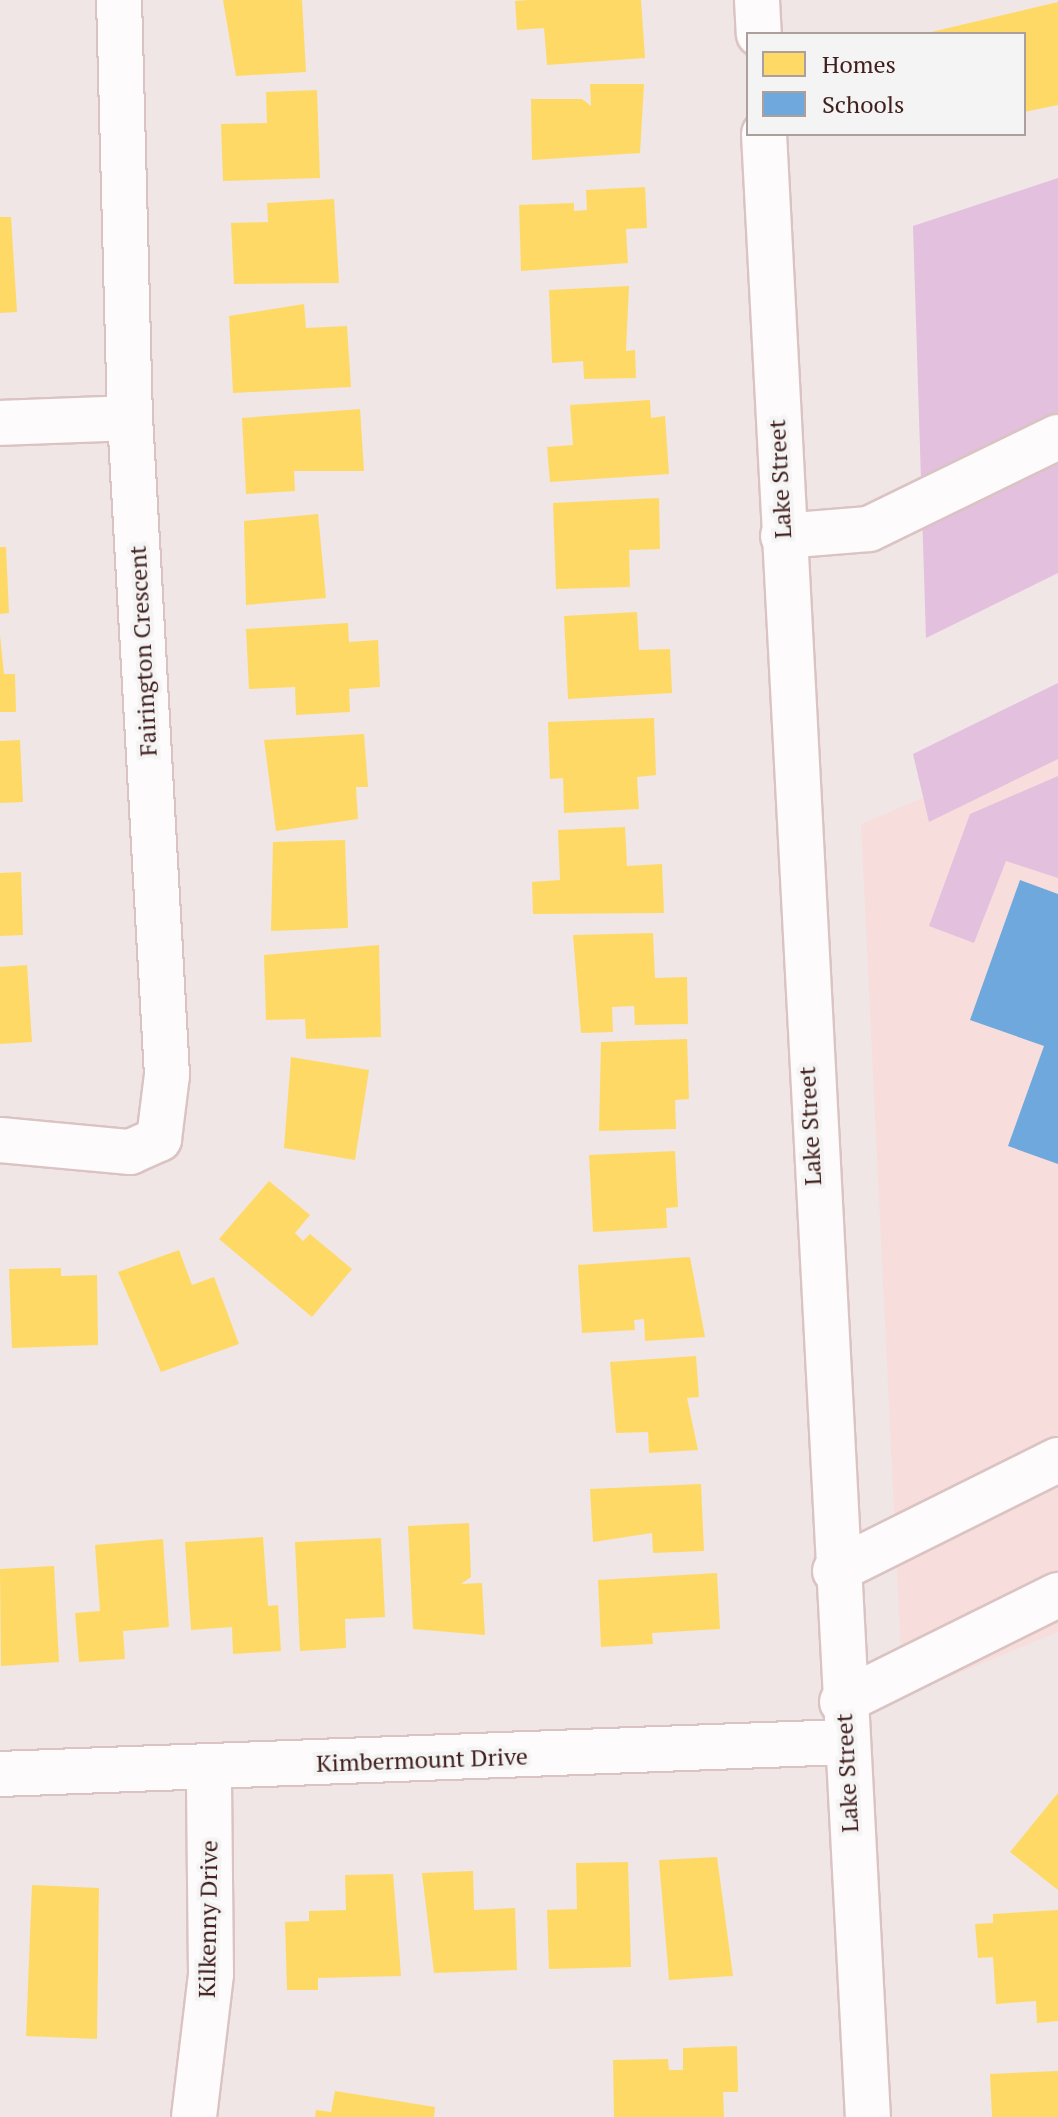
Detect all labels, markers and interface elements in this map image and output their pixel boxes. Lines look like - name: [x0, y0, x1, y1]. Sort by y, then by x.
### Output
- legend: [746, 32, 1026, 136]
- text: Homes: [822, 48, 896, 80]
- text: Schools: [822, 88, 904, 120]
- street label: Lake Street: [762, 419, 798, 539]
- street label: Fairington Crescent: [123, 545, 163, 757]
- street label: Lake Street: [792, 1066, 828, 1186]
- street label: Lake Street: [829, 1713, 865, 1833]
- street label: Kimbermount Drive: [316, 1742, 528, 1778]
- street label: Kilkenny Drive: [192, 1840, 224, 1998]

